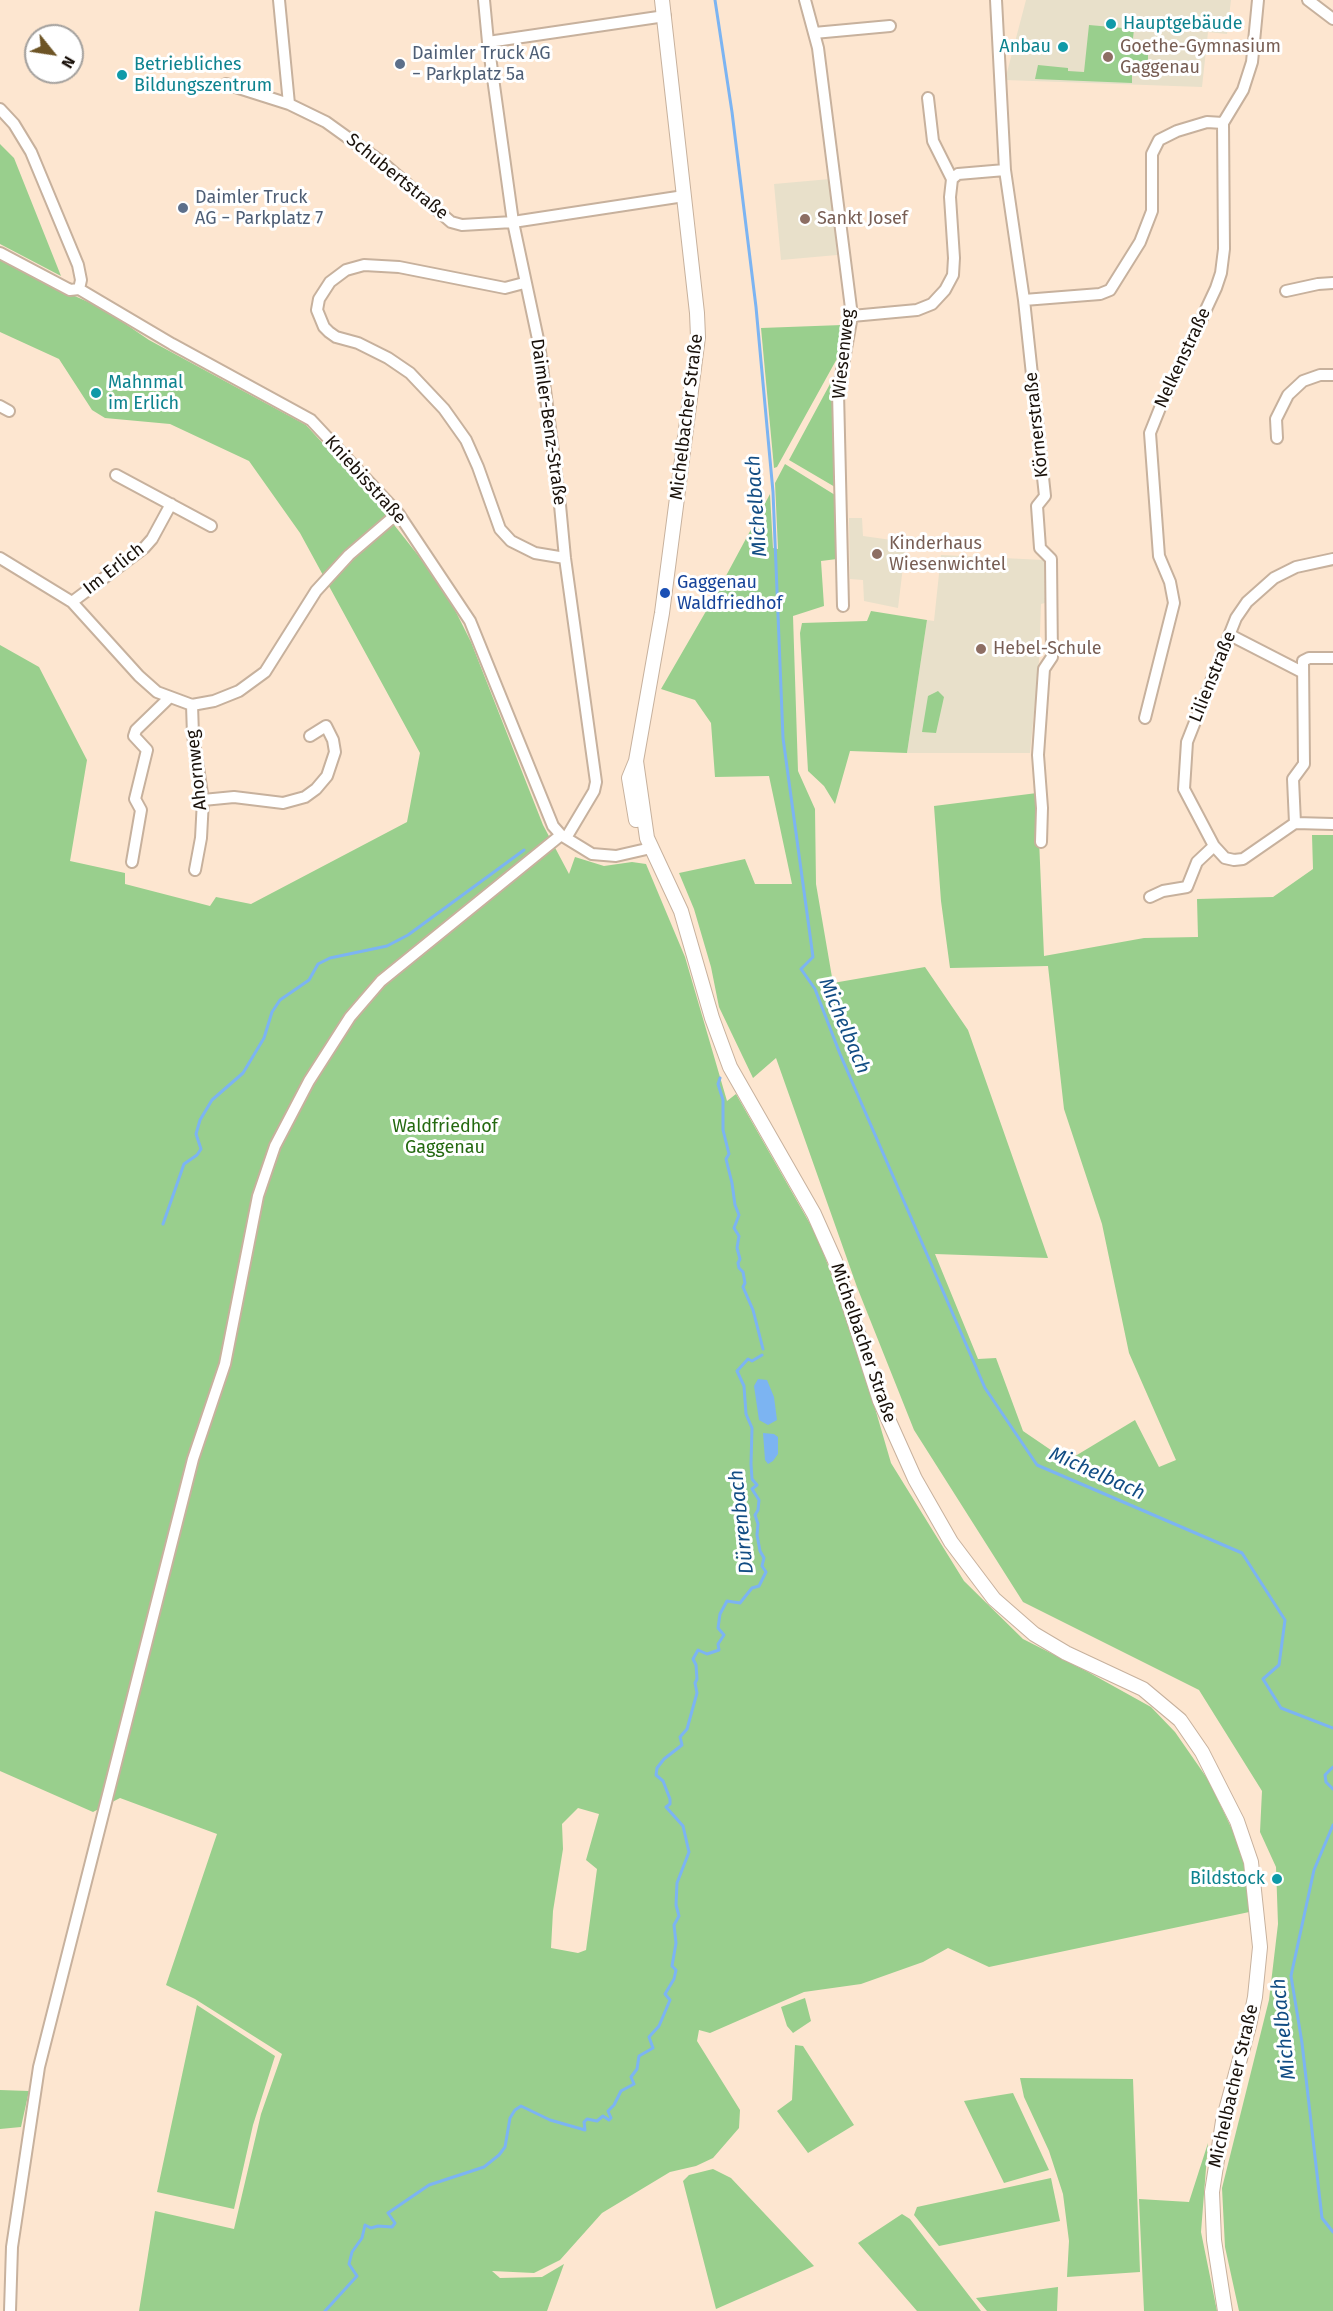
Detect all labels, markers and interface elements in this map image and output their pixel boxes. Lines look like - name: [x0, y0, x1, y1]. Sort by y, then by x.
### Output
- place label: Hauptgebäude: [1123, 13, 1243, 35]
- marker: Hauptgebäude: [1104, 17, 1118, 31]
- north arrow: [24, 24, 84, 84]
- place label: Anbau: [999, 36, 1051, 58]
- place label: Goethe-Gymnasium Gaggenau: [1120, 36, 1281, 78]
- marker: Anbau: [1056, 40, 1070, 54]
- place label: Daimler Truck AG − Parkplatz 5a: [412, 43, 551, 86]
- marker: Goethe-Gymnasium Gaggenau: [1101, 50, 1115, 64]
- text: N: [57, 53, 79, 72]
- place label: Betriebliches Bildungszentrum: [134, 54, 272, 97]
- marker: Daimler Truck AG − Parkplatz 5a: [393, 57, 407, 71]
- marker: Betriebliches Bildungszentrum: [115, 68, 129, 82]
- street label: Schubertstraße: [342, 129, 452, 225]
- place label: Daimler Truck AG − Parkplatz 7: [195, 187, 323, 230]
- marker: Daimler Truck AG − Parkplatz 7: [176, 201, 190, 215]
- place label: Sankt Josef: [817, 208, 908, 230]
- marker: Sankt Josef: [798, 212, 812, 226]
- street label: Nelkenstraße: [1150, 304, 1216, 412]
- street label: Wiesenweg: [829, 308, 859, 400]
- street label: Michelbacher Straße: [666, 333, 708, 501]
- street label: Daimler-Benz-Straße: [526, 337, 570, 507]
- street label: Körnerstraße: [1021, 371, 1053, 479]
- place label: Mahnmal im Erlich: [108, 372, 183, 415]
- marker: Mahnmal im Erlich: [89, 386, 103, 400]
- street label: Kniebisstraße: [320, 431, 410, 529]
- water label: Michelbach: [741, 454, 773, 558]
- place label: Kinderhaus Wiesenwichtel: [889, 533, 1006, 576]
- street label: Im Erlich: [79, 539, 149, 599]
- marker: Kinderhaus Wiesenwichtel: [870, 547, 884, 561]
- place label: Gaggenau Waldfriedhof: [677, 572, 783, 614]
- marker: Gaggenau Waldfriedhof: [658, 586, 672, 600]
- street label: Lilienstraße: [1185, 628, 1241, 726]
- place label: Hebel-Schule: [993, 638, 1102, 660]
- marker: Hebel-Schule: [974, 642, 988, 656]
- street label: Ahornweg: [182, 729, 212, 811]
- water label: Michelbach: [813, 974, 875, 1078]
- park label: Waldfriedhof Gaggenau: [392, 1116, 498, 1158]
- street label: Michelbacher Straße: [826, 1260, 900, 1426]
- water label: Michelbach: [1045, 1442, 1149, 1506]
- water label: Dürrenbach: [725, 1469, 759, 1575]
- place label: Bildstock: [1190, 1868, 1265, 1890]
- marker: Bildstock: [1270, 1872, 1284, 1886]
- water label: Michelbach: [1267, 1977, 1301, 2081]
- street label: Michelbacher Straße: [1205, 2002, 1263, 2170]

